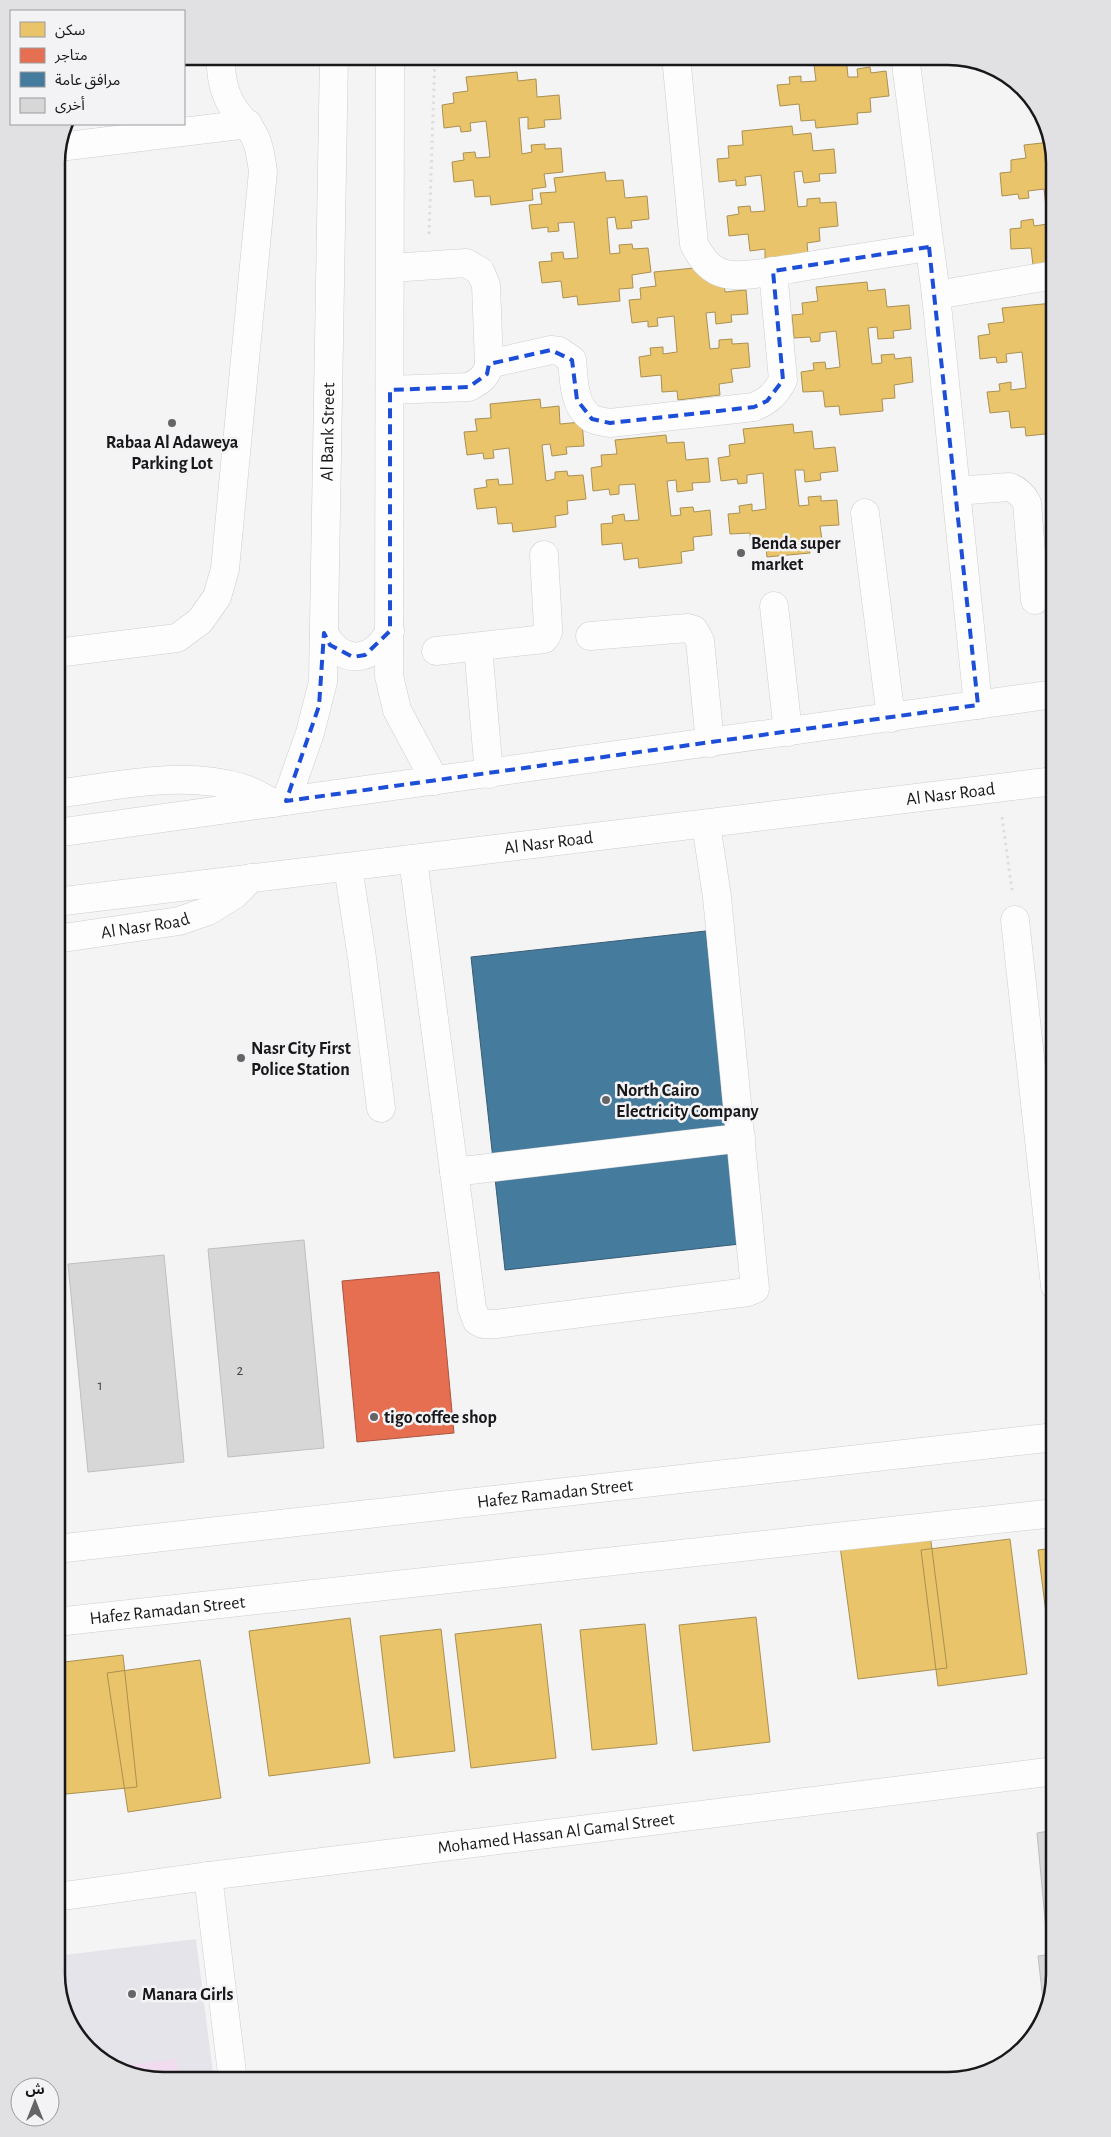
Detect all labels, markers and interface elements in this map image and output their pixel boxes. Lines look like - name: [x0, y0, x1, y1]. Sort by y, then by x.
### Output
- legend: [10, 10, 185, 125]
- text: سكن: [55, 23, 86, 39]
- text: متاجر: [54, 48, 88, 64]
- text: مرافق عامة: [55, 73, 120, 90]
- text: أخرى: [55, 96, 85, 114]
- street label: Al Bank Street: [319, 382, 338, 481]
- marker: Rabaa Al Adaweya Parking Lot: [166, 417, 178, 429]
- place label: Rabaa Al Adaweya Parking Lot: [106, 434, 239, 473]
- place label: Benda super market: [751, 535, 841, 574]
- marker: Benda super market: [735, 547, 747, 559]
- street label: Al Nasr Road: [905, 780, 996, 809]
- street label: Al Nasr Road: [503, 829, 594, 858]
- street label: Al Nasr Road: [100, 910, 192, 942]
- place label: Nasr City First Police Station: [251, 1040, 351, 1079]
- marker: Nasr City First Police Station: [235, 1052, 247, 1064]
- place label: North Cairo Electricity Company: [616, 1082, 759, 1121]
- marker: North Cairo Electricity Company: [600, 1094, 612, 1106]
- house number: 2: [237, 1363, 244, 1378]
- house number: 1: [97, 1378, 103, 1393]
- place label: tigo coffee shop: [384, 1409, 497, 1427]
- marker: tigo coffee shop: [368, 1411, 380, 1423]
- street label: Hafez Ramadan Street: [476, 1476, 634, 1512]
- street label: Hafez Ramadan Street: [89, 1593, 247, 1628]
- street label: Mohamed Hassan Al Gamal Street: [437, 1810, 676, 1857]
- place label: Manara Girls: [142, 1986, 234, 2004]
- marker: Manara Girls: [126, 1988, 138, 2000]
- north arrow: [10, 2077, 60, 2127]
- text: ش: [25, 2083, 45, 2097]

